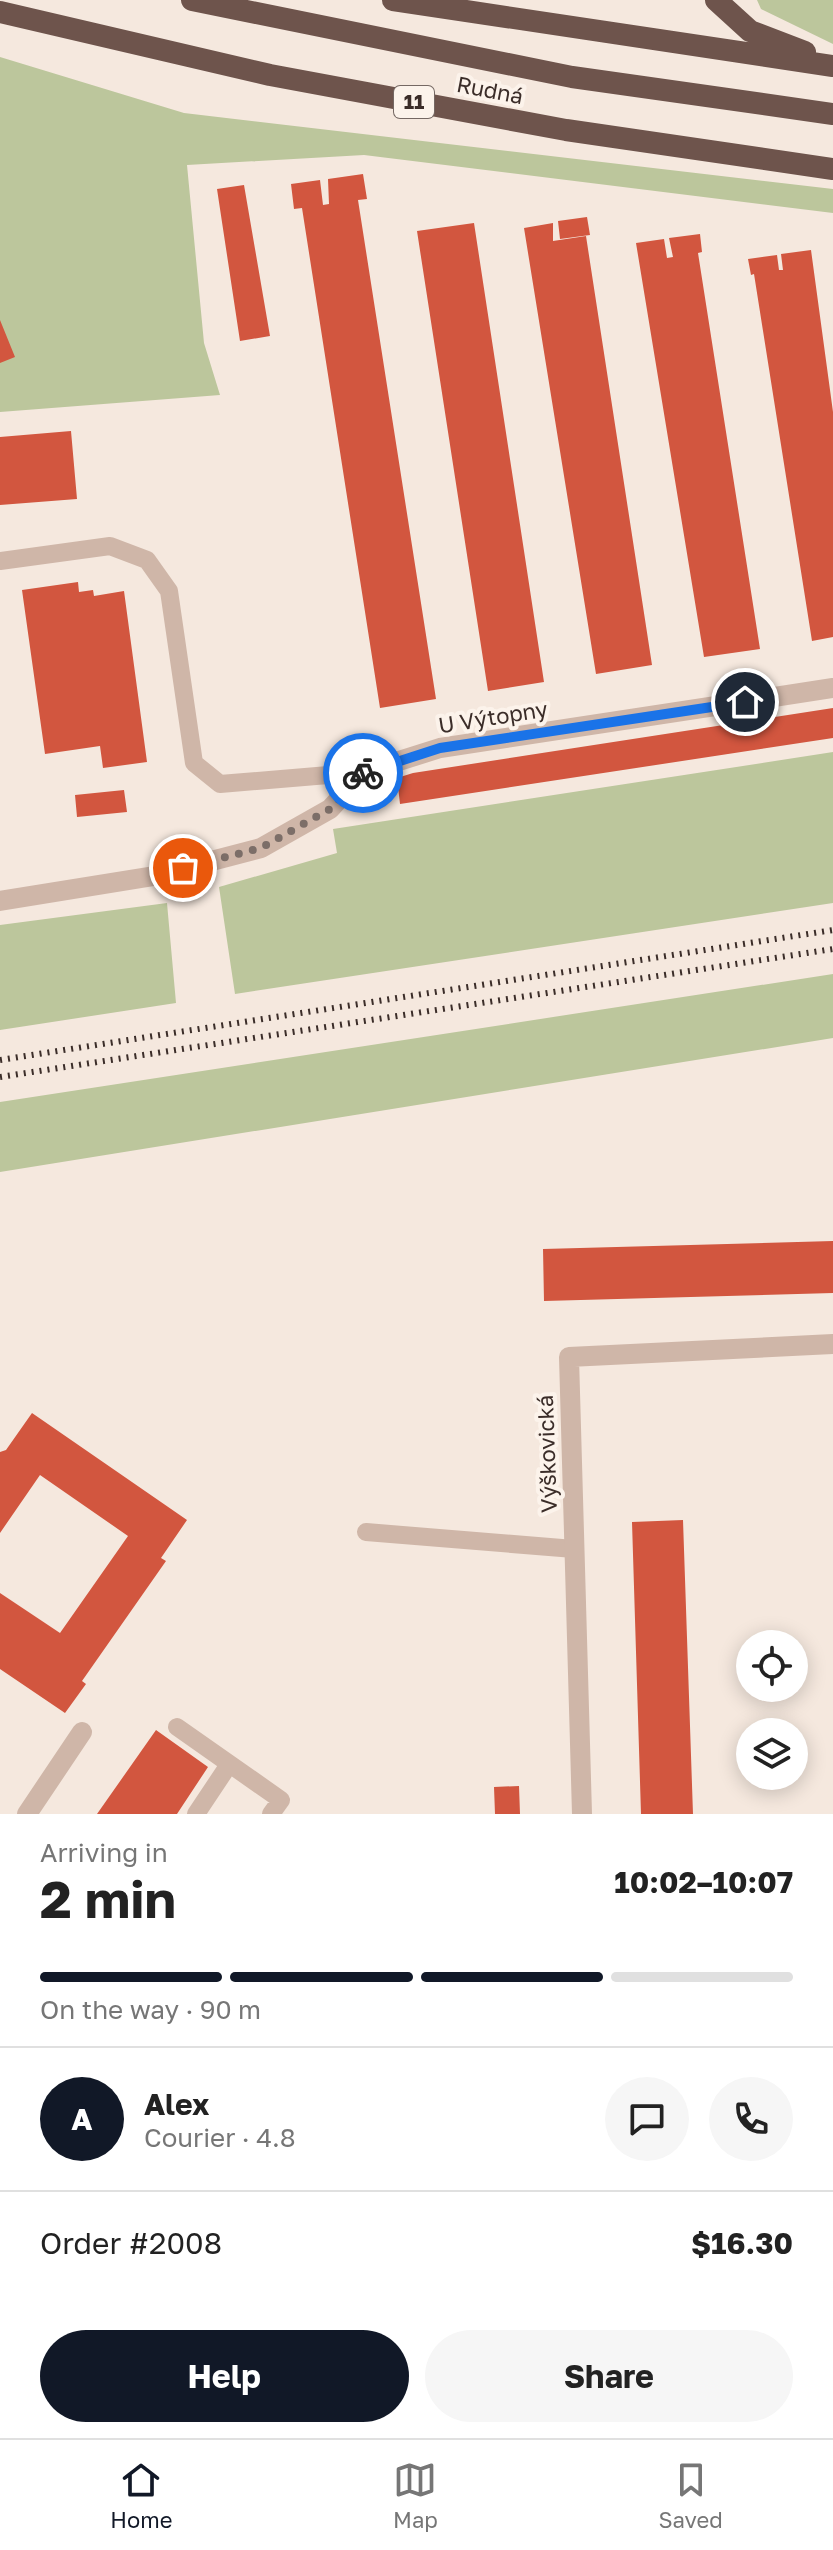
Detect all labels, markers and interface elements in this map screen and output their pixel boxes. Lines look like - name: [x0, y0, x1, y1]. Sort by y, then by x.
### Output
- street label: Rudná: [454, 70, 526, 109]
- road number: 11: [394, 86, 434, 118]
- pin: [711, 668, 779, 736]
- icon: home: [723, 680, 767, 724]
- street label: U Výtopny: [436, 695, 549, 738]
- courier: [323, 733, 403, 813]
- icon: bike: [341, 751, 385, 795]
- pin: [149, 834, 217, 902]
- icon: bag: [161, 846, 205, 890]
- street label: Výškovická: [531, 1394, 562, 1514]
- map controls: [736, 1630, 808, 1790]
- button: locate: [736, 1630, 808, 1702]
- button: layers: [736, 1718, 808, 1790]
- text: Arriving in: [40, 1837, 168, 1868]
- text: 10:02–10:07: [614, 1864, 793, 1900]
- text: 2 min: [40, 1867, 176, 1929]
- text: On the way · 90 m: [40, 1994, 261, 2025]
- button: chat: [605, 2077, 689, 2161]
- button: phone: [709, 2077, 793, 2161]
- text: Alex: [144, 2086, 209, 2122]
- text: A: [71, 2101, 93, 2137]
- text: Courier · 4.8: [144, 2122, 296, 2153]
- text: Order #2008: [40, 2225, 222, 2261]
- text: $16.30: [691, 2225, 793, 2261]
- button: Help: [40, 2330, 409, 2422]
- button: Share: [425, 2330, 793, 2422]
- tab: Home: [110, 2458, 172, 2533]
- tab: Map: [393, 2458, 438, 2533]
- tab: Saved: [658, 2458, 723, 2533]

